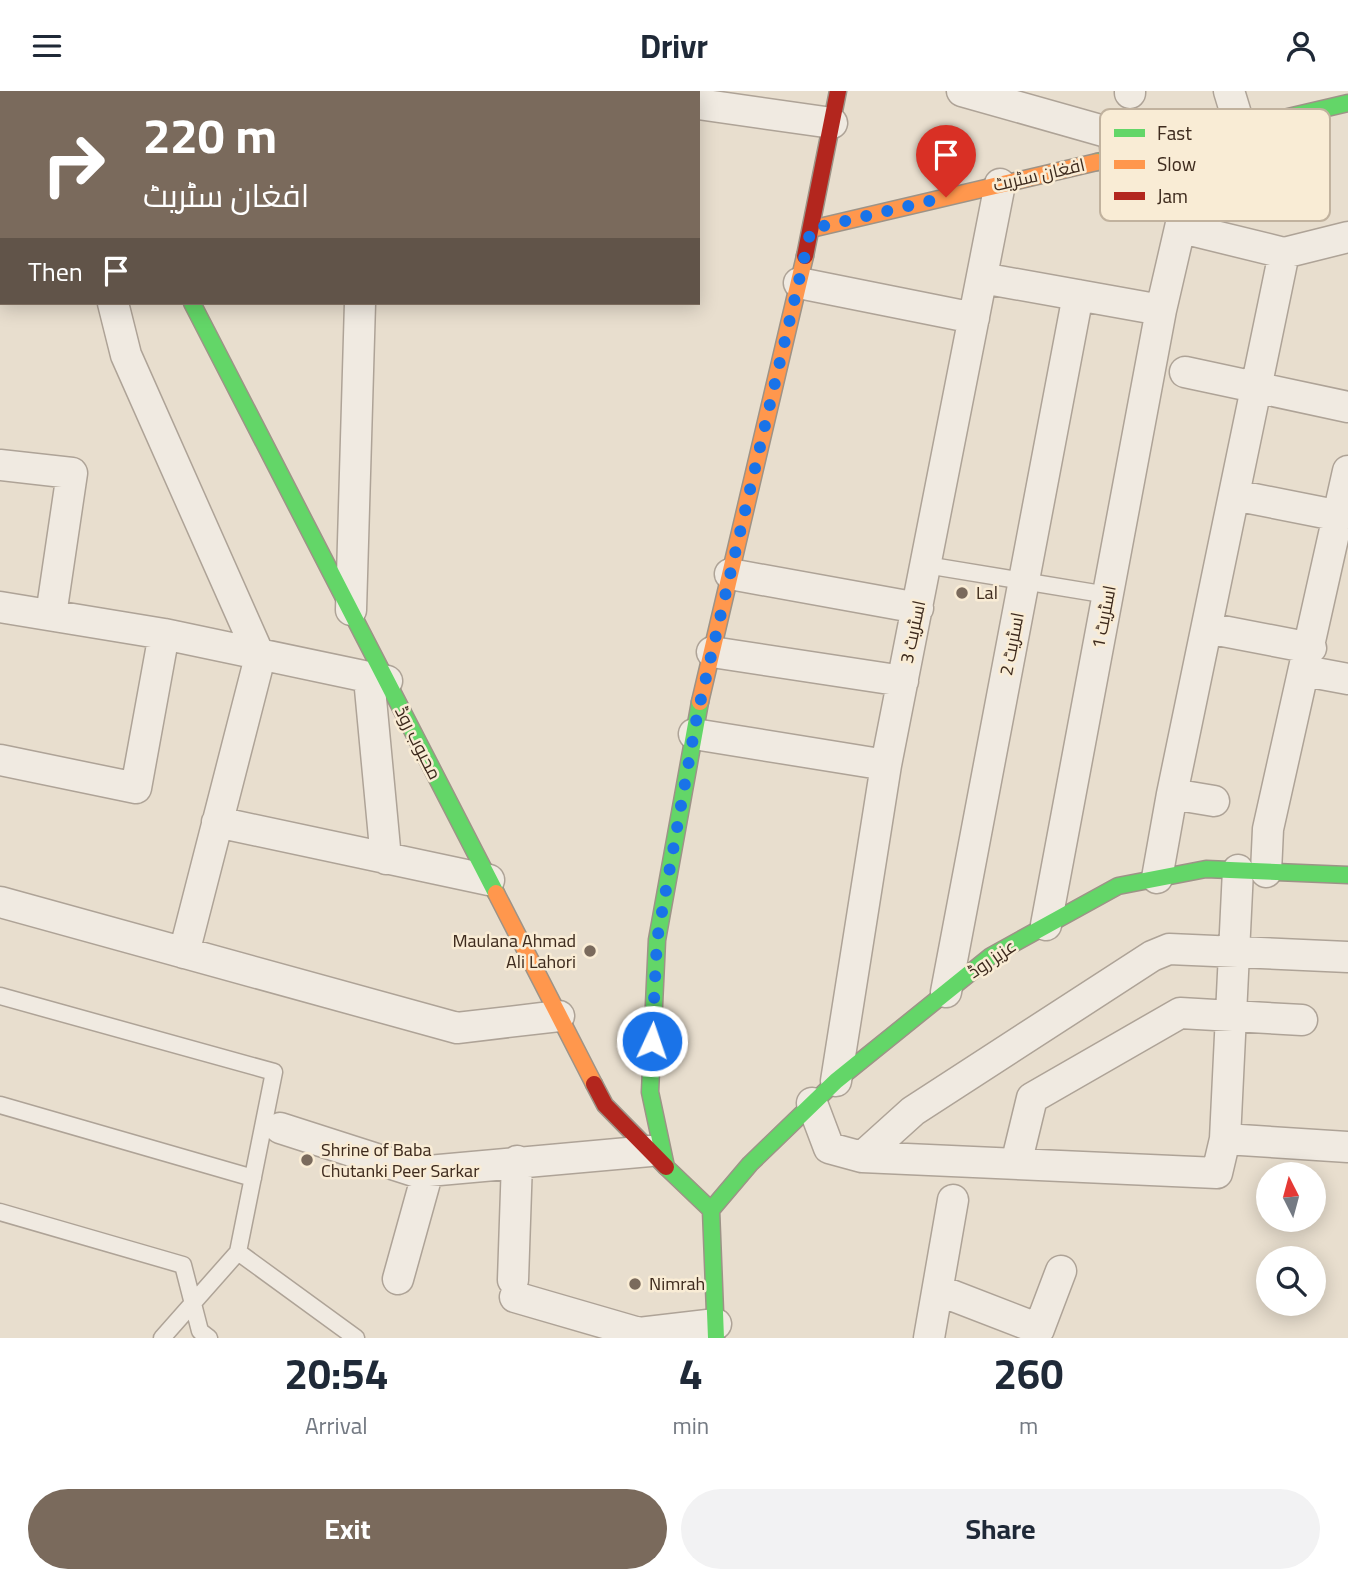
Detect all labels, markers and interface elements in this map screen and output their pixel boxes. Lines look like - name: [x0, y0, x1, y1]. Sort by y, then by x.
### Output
- text: Drivr: [640, 16, 708, 76]
- icon: menu: [28, 27, 66, 65]
- icon: person: [1282, 27, 1320, 65]
- text: 220 m: [143, 89, 277, 181]
- legend: [1100, 109, 1330, 221]
- text: Fast: [1157, 115, 1192, 151]
- icon: right: [28, 119, 119, 210]
- pin: [916, 125, 976, 197]
- icon: arrive: [927, 136, 965, 174]
- text: Slow: [1157, 146, 1196, 182]
- street label: افغان سٹریٹ: [990, 148, 1088, 201]
- text: افغان سٹریٹ: [143, 165, 309, 225]
- text: Jam: [1157, 178, 1188, 214]
- text: Then: [28, 247, 83, 296]
- icon: arrive: [97, 252, 135, 290]
- place label: Lal: [976, 576, 998, 609]
- street label: اسٹریٹ 1: [1081, 582, 1126, 651]
- marker: Lal: [954, 585, 970, 601]
- street label: اسٹریٹ 3: [890, 597, 935, 667]
- street label: اسٹریٹ 2: [989, 609, 1034, 678]
- street label: محبوب روڈ: [386, 700, 451, 786]
- place label: Maulana Ahmad Ali Lahori: [452, 924, 576, 978]
- street label: عزیز روڈ: [960, 930, 1023, 987]
- marker: Maulana Ahmad Ali Lahori: [582, 943, 598, 959]
- position arrow: [615, 1004, 689, 1078]
- place label: Shrine of Baba Chutanki Peer Sarkar: [321, 1133, 479, 1187]
- marker: Shrine of Baba Chutanki Peer Sarkar: [299, 1152, 315, 1168]
- north arrow: [1256, 1162, 1326, 1232]
- map controls: [1256, 1162, 1326, 1316]
- button: search: [1256, 1246, 1326, 1316]
- place label: Nimrah: [649, 1267, 705, 1300]
- marker: Nimrah: [627, 1276, 643, 1292]
- text: 20:54: [284, 1334, 388, 1413]
- text: 4: [679, 1334, 702, 1413]
- text: 260: [994, 1334, 1064, 1413]
- text: Arrival: [305, 1404, 368, 1447]
- text: min: [672, 1404, 709, 1447]
- text: m: [1019, 1404, 1038, 1447]
- button: Exit: [28, 1489, 667, 1569]
- button: Share: [681, 1489, 1320, 1569]

